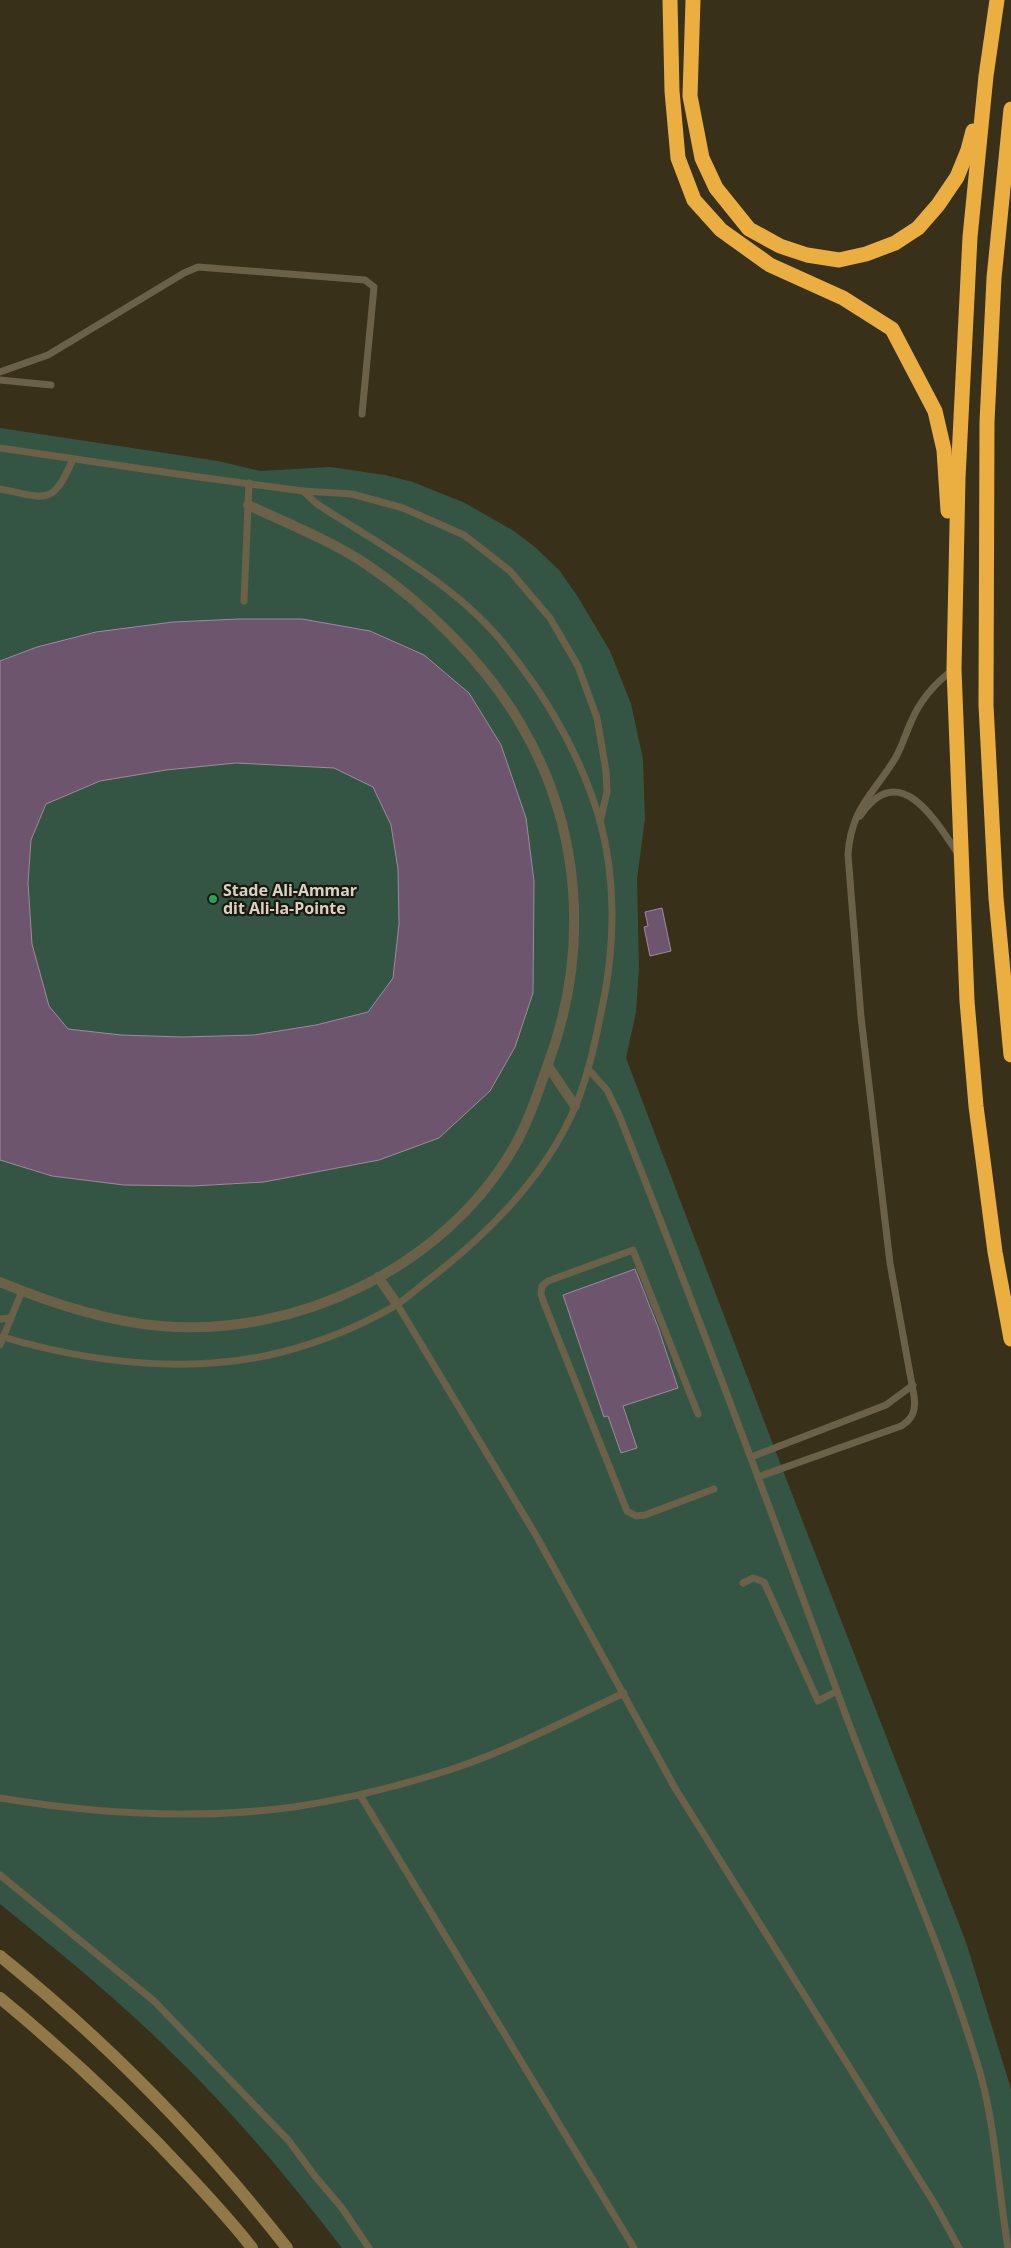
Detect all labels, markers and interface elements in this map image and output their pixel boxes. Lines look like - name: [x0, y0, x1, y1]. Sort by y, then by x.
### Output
- place label: Stade Ali-Ammar dit Ali-la-Pointe: [223, 879, 357, 919]
- marker: Stade Ali-Ammar dit Ali-la-Pointe: [207, 893, 219, 905]

